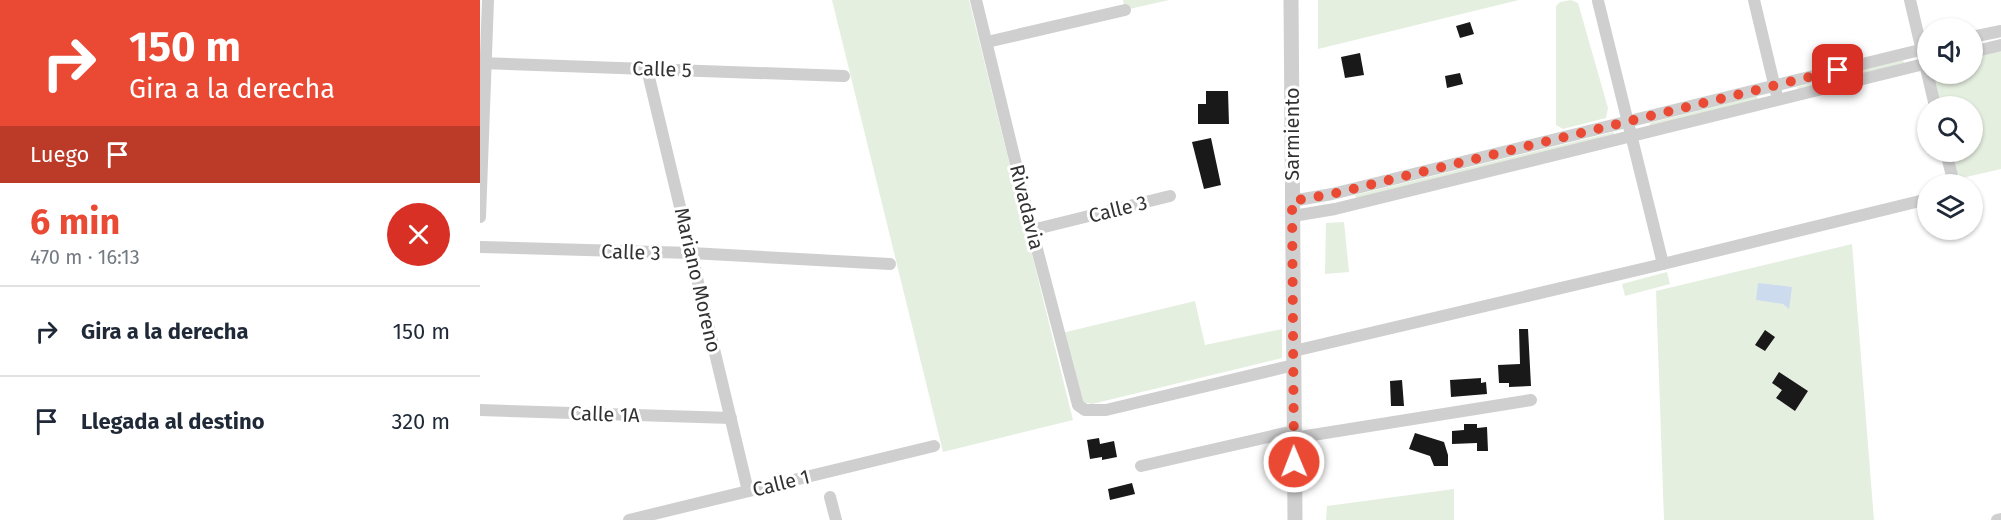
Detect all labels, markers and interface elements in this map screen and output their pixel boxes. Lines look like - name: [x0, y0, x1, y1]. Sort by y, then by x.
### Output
- map controls: [1917, 18, 1983, 240]
- button: sound: [1917, 18, 1983, 84]
- text: 150 m: [129, 22, 241, 72]
- icon: right: [30, 24, 108, 102]
- pin: [1812, 44, 1863, 95]
- icon: arrive: [1821, 53, 1854, 86]
- street label: Calle 5: [632, 56, 692, 82]
- text: Gira a la derecha: [129, 73, 335, 105]
- street label: Sarmiento: [1280, 87, 1304, 181]
- button: search: [1917, 96, 1983, 162]
- icon: arrive: [101, 138, 134, 171]
- text: Luego: [30, 141, 89, 168]
- street label: Rivadavia: [1005, 162, 1049, 252]
- button: layers: [1917, 174, 1983, 240]
- street label: Calle 3: [1086, 190, 1150, 228]
- text: 6 min: [30, 200, 120, 244]
- button: close: [387, 203, 450, 266]
- street label: Mariano Moreno: [670, 205, 726, 355]
- street label: Calle 3: [601, 239, 661, 265]
- text: 470 m · 16:13: [30, 245, 140, 269]
- icon: right: [30, 315, 63, 348]
- text: Gira a la derecha: [81, 318, 249, 345]
- text: 150 m: [392, 318, 450, 345]
- street label: Calle 1A: [570, 401, 641, 427]
- icon: arrive: [30, 405, 63, 438]
- text: Llegada al destino: [81, 408, 265, 435]
- text: 320 m: [391, 408, 450, 435]
- position arrow: [1262, 430, 1326, 494]
- street label: Calle 1: [750, 464, 812, 502]

